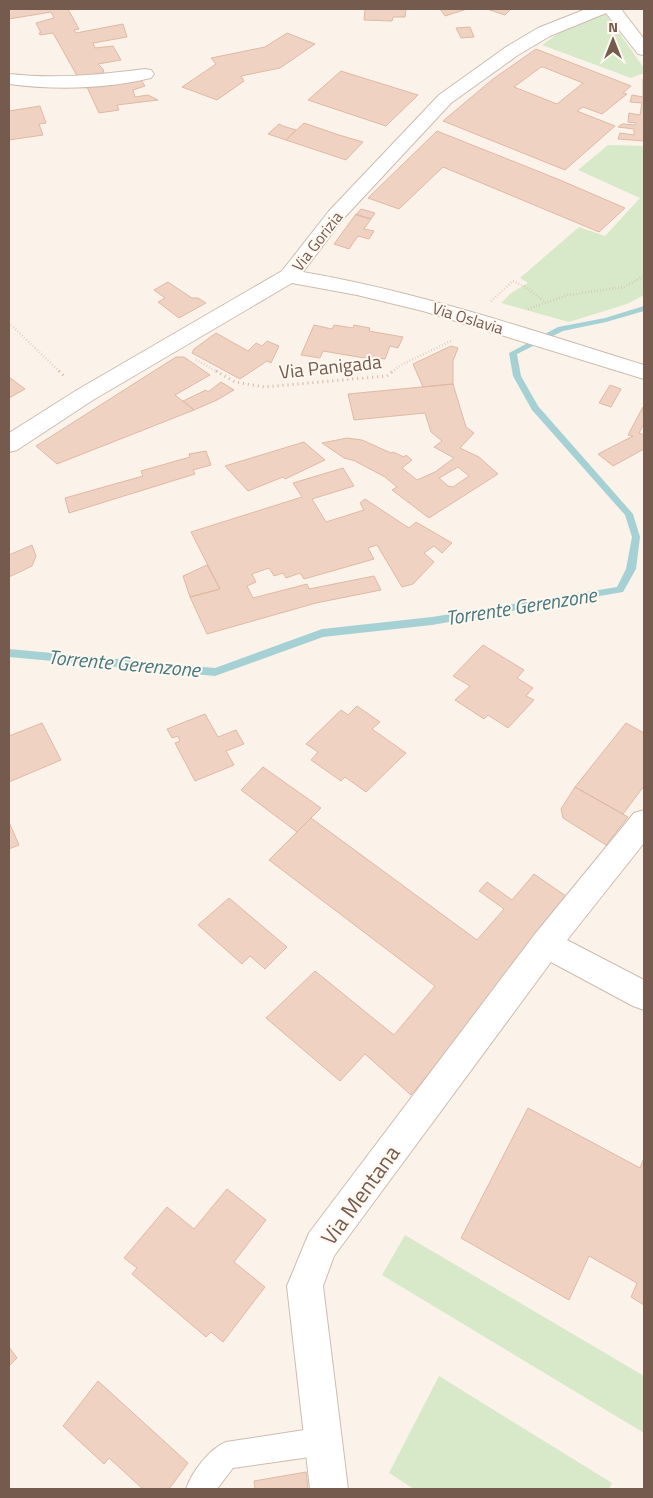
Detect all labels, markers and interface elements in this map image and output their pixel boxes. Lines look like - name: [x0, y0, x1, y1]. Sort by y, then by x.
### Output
- north arrow: [588, 15, 638, 65]
- text: N: [608, 16, 618, 37]
- street label: Via Gorizia: [286, 206, 348, 276]
- street label: Via Oslavia: [429, 296, 507, 340]
- street label: Via Panigada: [277, 346, 383, 386]
- water label: Torrente Gerenzone: [443, 578, 600, 633]
- water label: Torrente Gerenzone: [47, 641, 203, 685]
- street label: Via Mentana: [312, 1138, 408, 1252]

